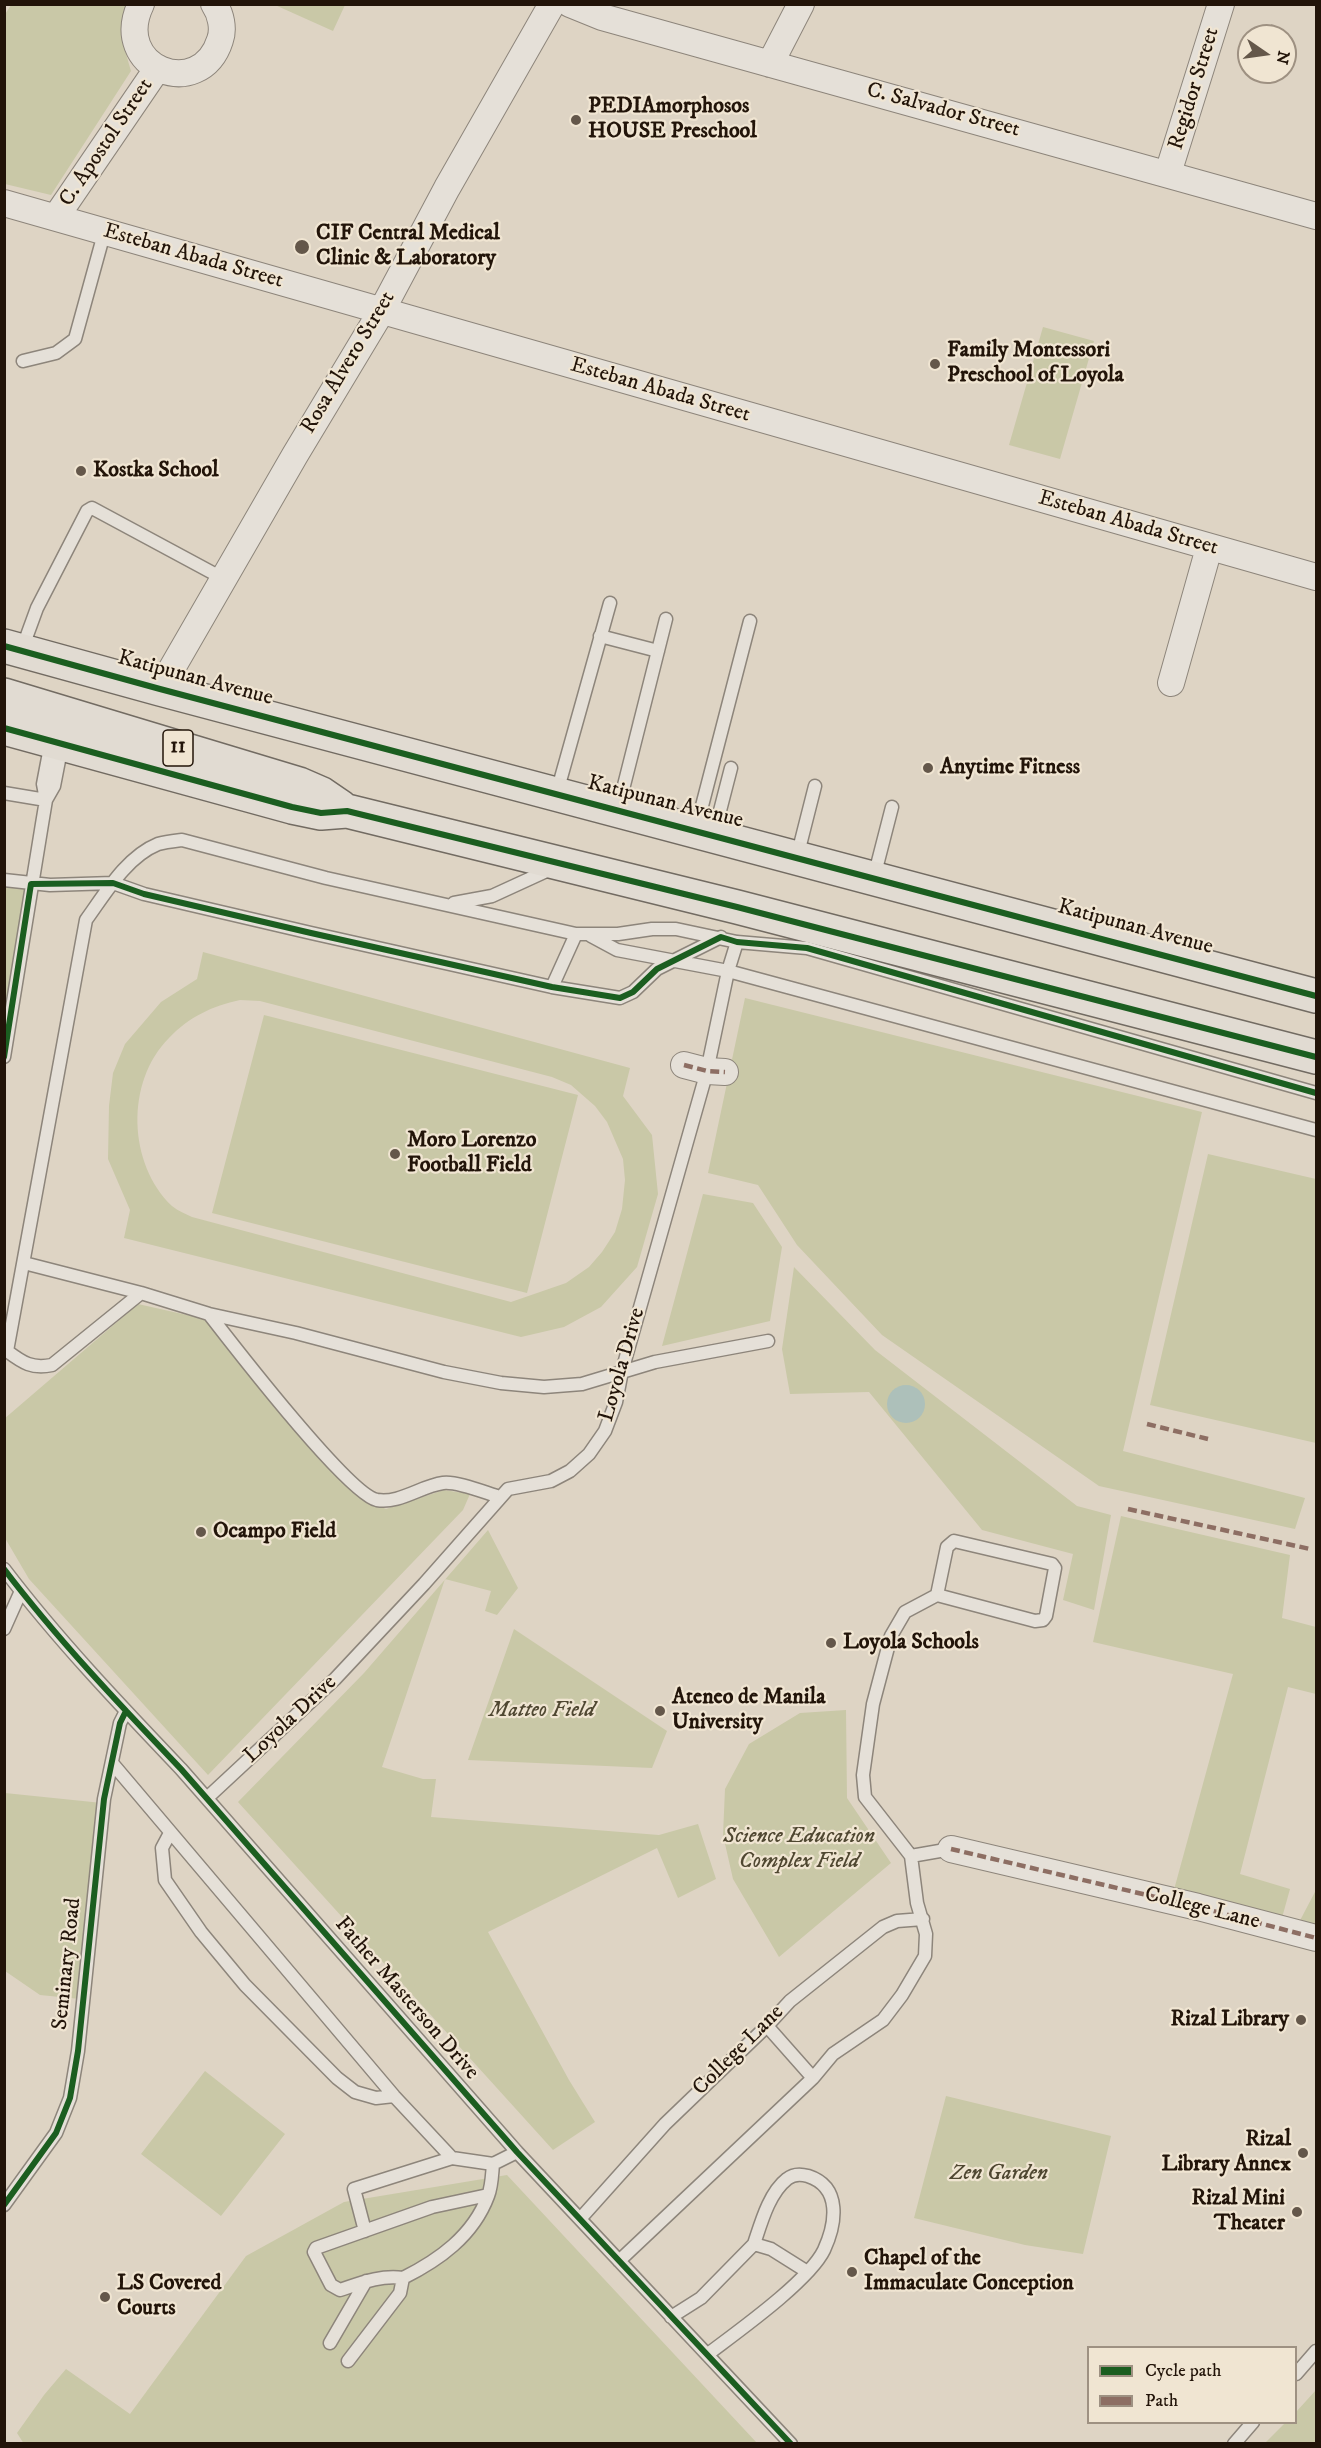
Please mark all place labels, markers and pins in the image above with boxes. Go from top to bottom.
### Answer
place label: PEDIAmorphosos HOUSE Preschool [588,94,757,146]
marker: PEDIAmorphosos HOUSE Preschool [569,113,583,127]
place label: CIF Central Medical Clinic & Laboratory [316,221,500,272]
marker: CIF Central Medical Clinic & Laboratory [293,238,311,256]
place label: Family Montessori Preschool of Loyola [947,338,1124,390]
marker: Family Montessori Preschool of Loyola [928,357,942,371]
place label: Kostka School [93,458,219,484]
marker: Kostka School [74,464,88,478]
place label: Anytime Fitness [940,755,1080,781]
marker: Anytime Fitness [921,761,935,775]
place label: Moro Lorenzo Football Field [407,1128,537,1180]
marker: Moro Lorenzo Football Field [388,1147,402,1161]
place label: Ocampo Field [213,1519,336,1545]
marker: Ocampo Field [194,1525,208,1539]
place label: Loyola Schools [843,1630,979,1656]
marker: Loyola Schools [824,1636,838,1650]
place label: Ateneo de Manila University [672,1685,825,1736]
marker: Ateneo de Manila University [653,1704,667,1718]
place label: Rizal Library [1171,2007,1289,2033]
marker: Rizal Library [1294,2013,1308,2027]
place label: Rizal Library Annex [1162,2127,1291,2178]
marker: Rizal Library Annex [1296,2146,1310,2160]
place label: Rizal Mini Theater [1192,2186,1285,2238]
marker: Rizal Mini Theater [1290,2205,1304,2219]
place label: Chapel of the Immaculate Conception [864,2246,1074,2298]
marker: Chapel of the Immaculate Conception [845,2265,859,2279]
place label: LS Covered Courts [117,2271,221,2322]
marker: LS Covered Courts [98,2290,112,2304]

